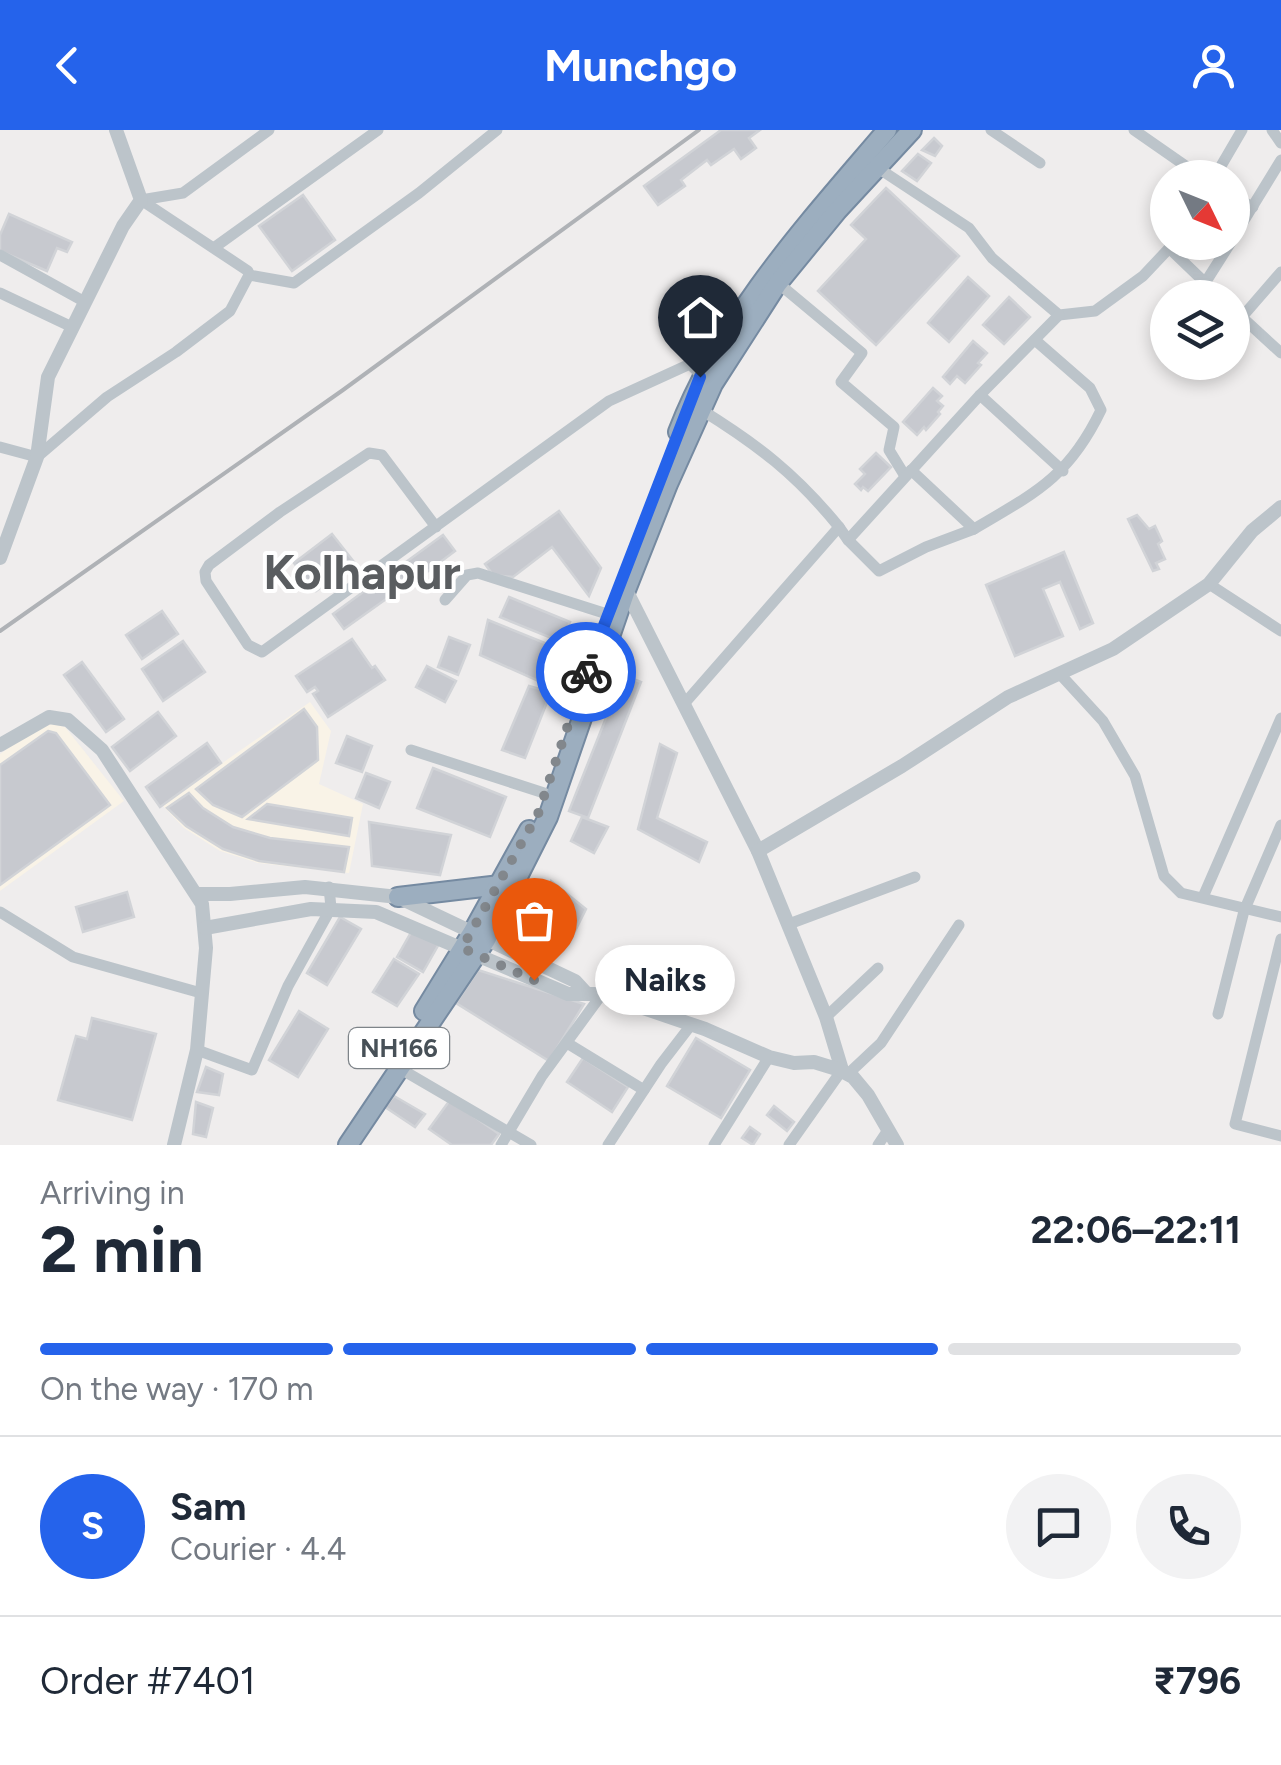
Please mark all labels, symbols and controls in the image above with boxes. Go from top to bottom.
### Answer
icon: back [40,38,95,93]
text: Munchgo [544,38,737,92]
icon: person [1186,38,1241,93]
north arrow [1150,160,1250,260]
map controls [1150,160,1250,380]
pin [658,275,743,378]
button: layers [1150,280,1250,380]
icon: home [673,290,728,345]
district label: Kolhapur [263,543,461,601]
courier [536,622,636,722]
icon: bike [559,645,614,700]
pin [492,878,577,981]
icon: bag [507,893,562,948]
callout: Naiks [594,945,734,1015]
text: Naiks [624,961,706,999]
road number: NH166 [349,1028,449,1068]
text: Arriving in [40,1174,185,1212]
text: 22:06–22:11 [1030,1207,1241,1253]
text: 2 min [40,1210,204,1288]
text: On the way · 170 m [40,1370,314,1408]
button: chat [1006,1474,1111,1579]
button: phone [1136,1474,1241,1579]
text: Sam [170,1484,246,1530]
text: S [81,1503,104,1549]
text: Courier · 4.4 [170,1530,346,1568]
text: Order #7401 [40,1658,256,1704]
text: ₹796 [1153,1658,1241,1704]

